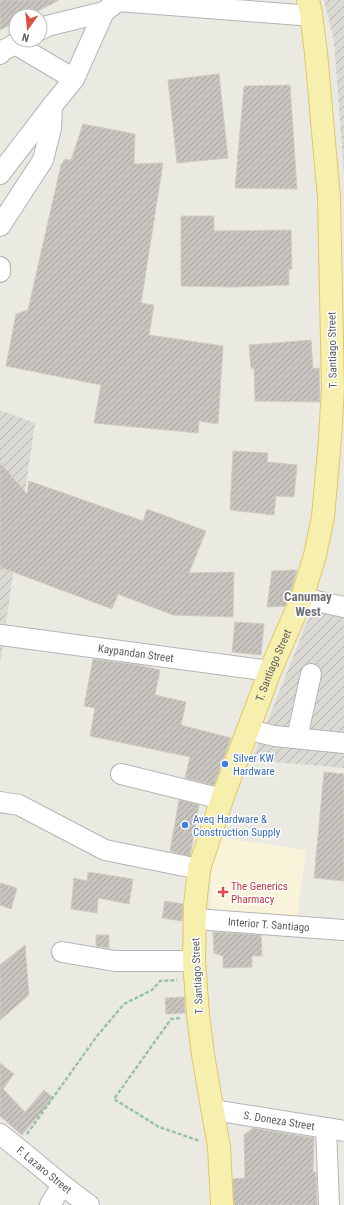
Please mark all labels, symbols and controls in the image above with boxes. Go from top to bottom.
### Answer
north arrow [8,8,48,48]
text: N [20,30,30,44]
street label: T. Santiago Street [325,312,340,388]
district label: Canumay West [284,589,332,619]
street label: T. Santiago Street [253,628,294,703]
street label: Kaypandan Street [97,642,174,665]
place label: Silver KW Hardware [233,752,275,778]
marker: Silver KW Hardware [220,759,230,769]
place label: Aveq Hardware & Construction Supply [193,813,281,839]
marker: Aveq Hardware & Construction Supply [180,820,190,830]
place label: The Generics Pharmacy [231,880,288,906]
marker: The Generics Pharmacy [218,887,228,897]
street label: Interior T. Santiago [227,915,311,934]
street label: T. Santiago Street [189,937,206,1015]
street label: S. Doneza Street [243,1109,316,1133]
street label: F. Lazaro Street [14,1144,74,1197]

